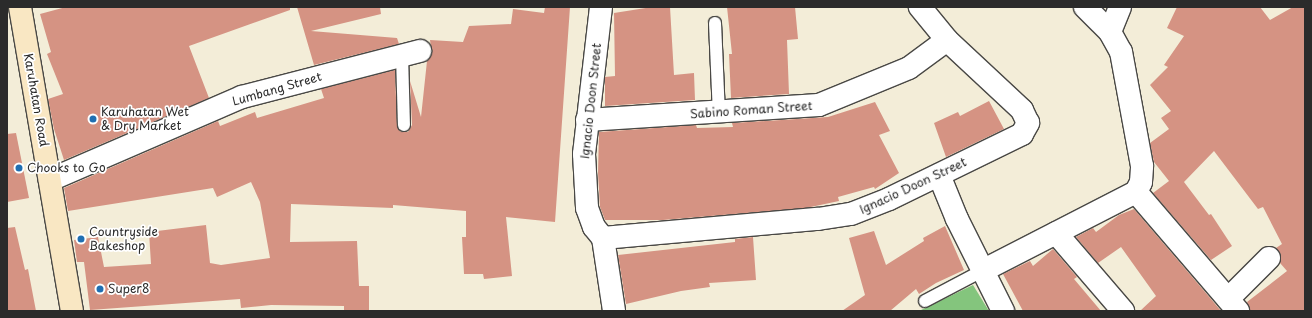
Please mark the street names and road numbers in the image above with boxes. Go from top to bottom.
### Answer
street label: Ignacio Doon Street [578,43,604,159]
street label: Karuhatan Road [21,52,51,148]
street label: Lumbang Street [231,69,323,109]
street label: Sabino Roman Street [689,99,813,121]
street label: Ignacio Doon Street [857,155,969,217]

